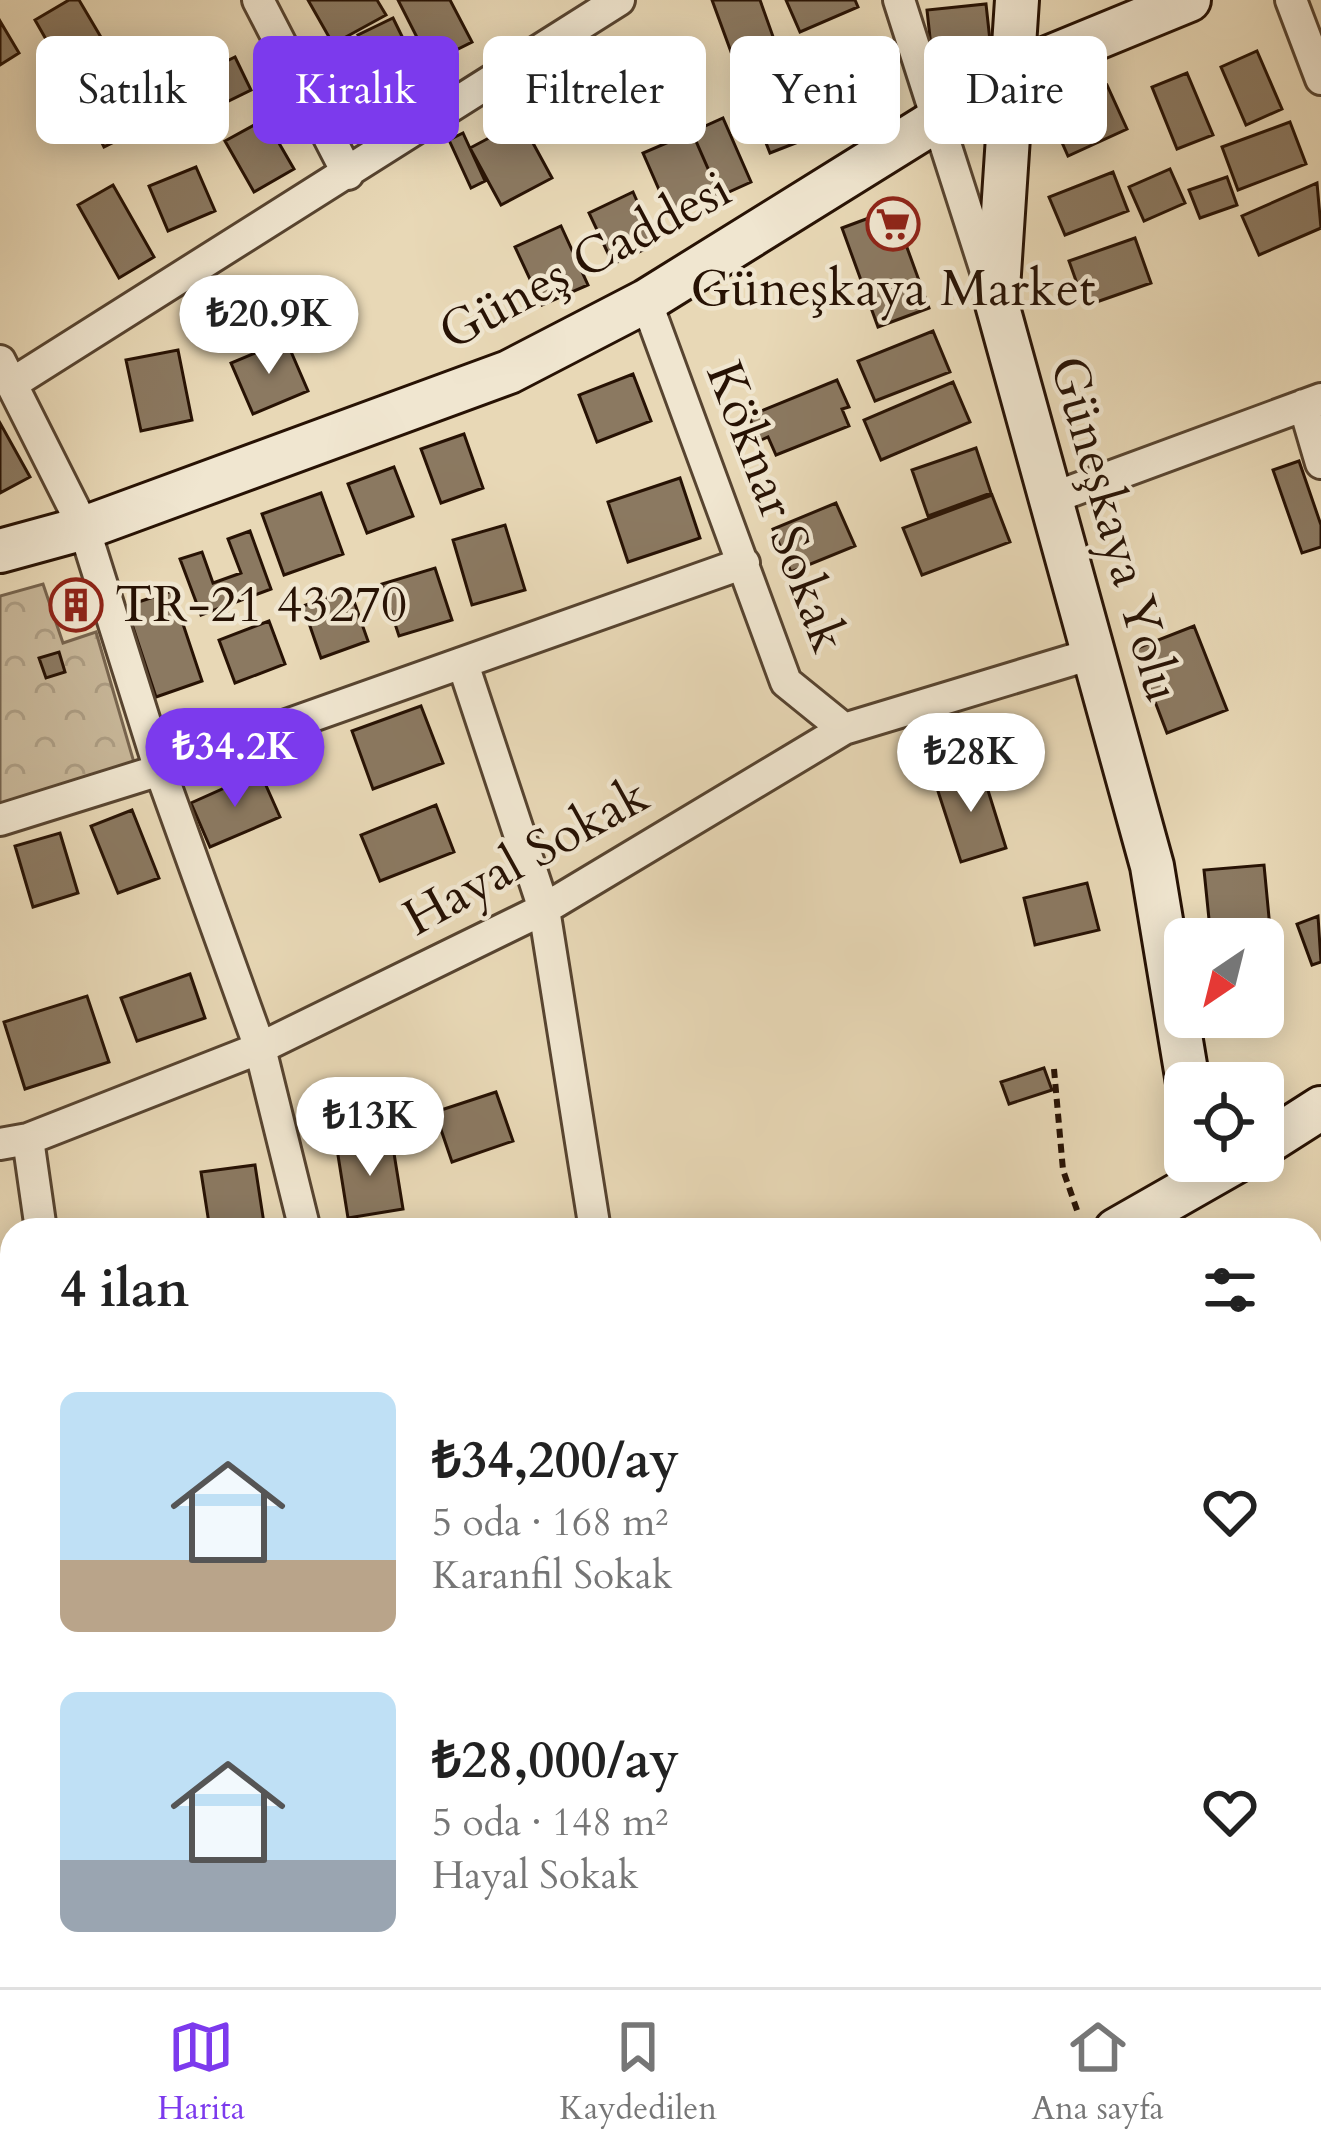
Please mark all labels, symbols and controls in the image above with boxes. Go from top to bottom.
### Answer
chip: Satılık [36,36,229,144]
chip: Kiralık [253,36,459,144]
chip: Filtreler [483,36,706,144]
chip: Yeni [730,36,900,144]
chip: Daire [924,36,1107,144]
street label: Güneş Caddesi [427,155,743,367]
supermarket icon: Güneşkaya Market [865,196,921,252]
place label: Güneşkaya Market [691,254,1095,324]
pin: ₺20.9K [171,275,367,377]
text: ₺20.9K [206,287,332,340]
street label: Güneşkaya Yolu [1032,348,1198,710]
street label: Köknar Sokak [689,352,864,663]
place label: TR-21 43270 [115,570,407,640]
building icon: TR-21 43270 [48,577,104,633]
pin: ₺34.2K [137,708,333,810]
pin: ₺28K [900,713,1042,815]
text: ₺34.2K [172,720,298,773]
text: ₺28K [924,725,1018,778]
street label: Hayal Sokak [391,761,662,953]
north arrow [1164,918,1284,1038]
map controls [1164,918,1284,1182]
button: locate [1164,1062,1284,1182]
pin: ₺13K [299,1077,441,1179]
text: ₺13K [323,1089,417,1142]
text: 4 ilan [60,1255,189,1325]
icon: filters [1197,1257,1263,1323]
text: ₺34,200/ay [432,1426,679,1496]
icon: home [156,1440,300,1584]
icon: heart [1197,1479,1263,1545]
text: 5 oda · 168 m² [432,1496,668,1549]
text: Karanfil Sokak [432,1549,673,1602]
text: ₺28,000/ay [432,1726,679,1796]
icon: home [156,1740,300,1884]
icon: heart [1197,1779,1263,1845]
text: 5 oda · 148 m² [432,1796,668,1849]
text: Hayal Sokak [432,1849,639,1902]
tab: Harita [157,2014,245,2131]
tab: Kaydedilen [559,2014,717,2131]
tab: Ana sayfa [1031,2014,1164,2131]

